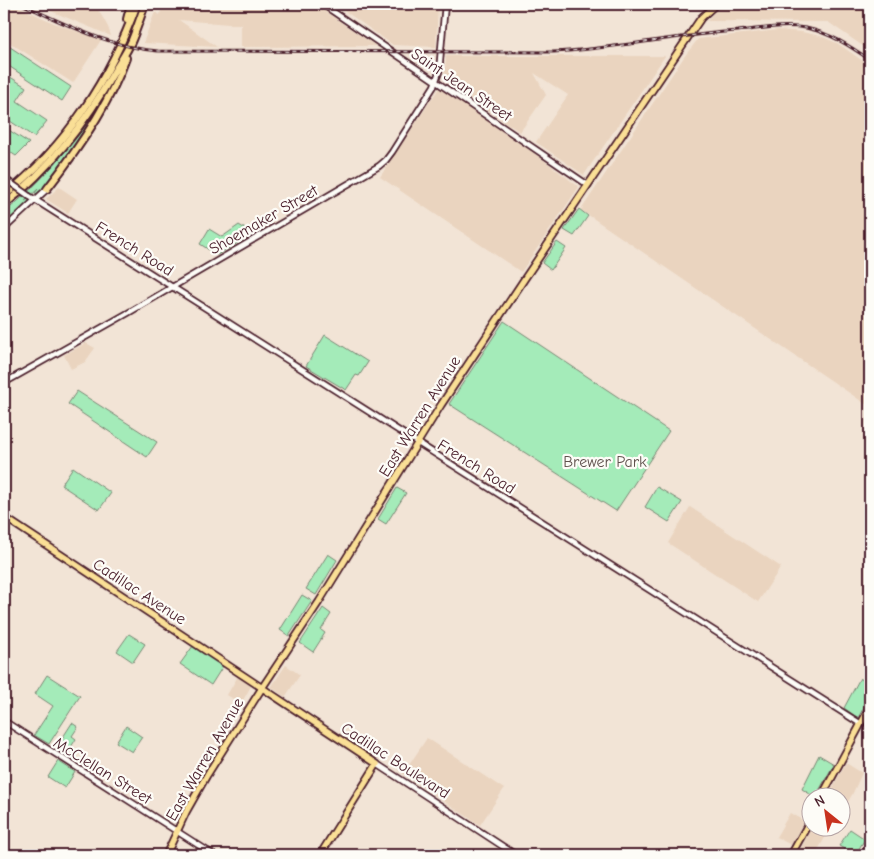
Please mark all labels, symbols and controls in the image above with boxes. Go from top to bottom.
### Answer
street label: Saint Jean Street [408,45,515,125]
street label: Shoemaker Street [206,181,321,258]
street label: French Road [92,218,177,280]
street label: East Warren Avenue [375,353,464,480]
street label: French Road [434,436,519,498]
park label: Brewer Park [563,453,647,471]
street label: Cadillac Avenue [90,555,189,629]
street label: East Warren Avenue [162,695,247,824]
street label: Cadillac Boulevard [338,719,453,803]
street label: McClellan Street [50,734,155,808]
north arrow [802,786,852,836]
text: N [812,792,828,811]

